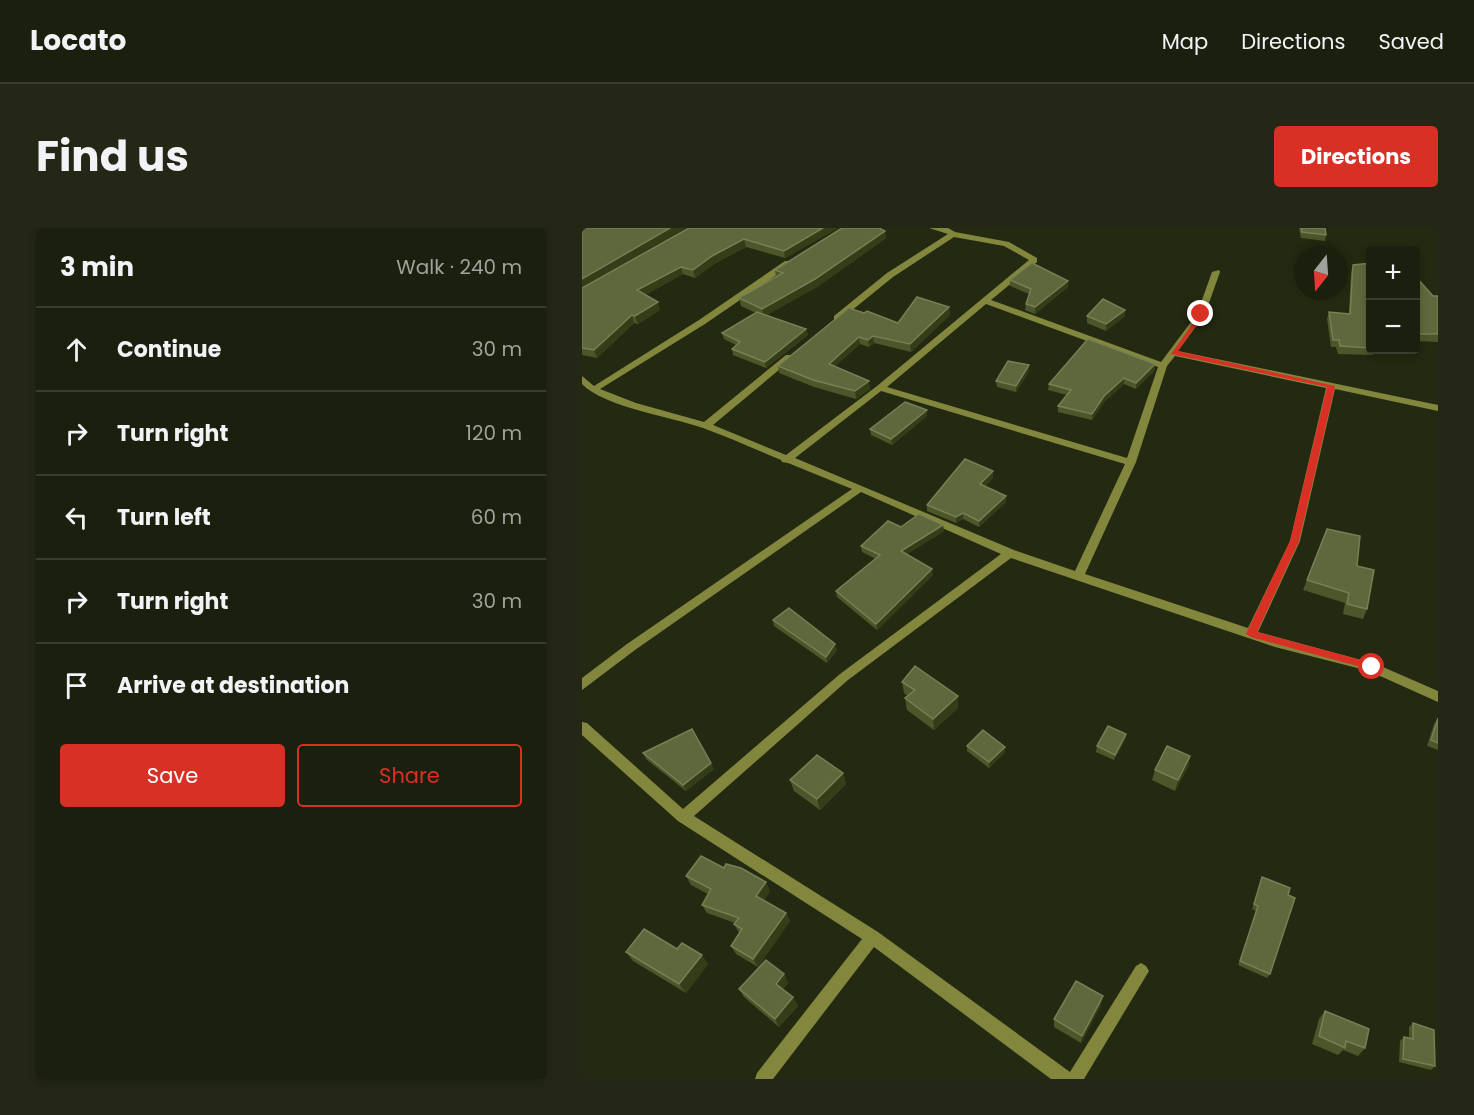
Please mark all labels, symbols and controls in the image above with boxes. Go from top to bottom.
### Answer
text: Locato [30,21,126,60]
text: Map [1162,27,1208,56]
text: Directions [1241,27,1345,56]
text: Saved [1378,27,1444,56]
button: Directions [1274,126,1438,187]
text: Find us [36,127,189,186]
north arrow [1294,246,1348,300]
map controls [1366,246,1420,354]
button: + [1366,246,1420,300]
text: 3 min [60,249,134,285]
text: Walk · 240 m [396,253,522,281]
route end [1187,300,1213,326]
button: − [1366,300,1420,354]
icon: ahead [60,333,93,366]
text: Continue [117,334,221,365]
text: 30 m [472,335,522,363]
icon: right [60,417,93,450]
text: Turn right [117,418,228,449]
text: 120 m [466,419,522,447]
icon: left [60,501,93,534]
text: Turn left [117,502,211,533]
text: 60 m [471,503,522,531]
icon: right [60,585,93,618]
text: Turn right [117,586,228,617]
text: 30 m [472,587,522,615]
route start [1358,653,1384,679]
icon: arrive [60,669,93,702]
text: Arrive at destination [117,670,349,701]
button: Save [60,744,285,807]
button: Share [297,744,522,807]

